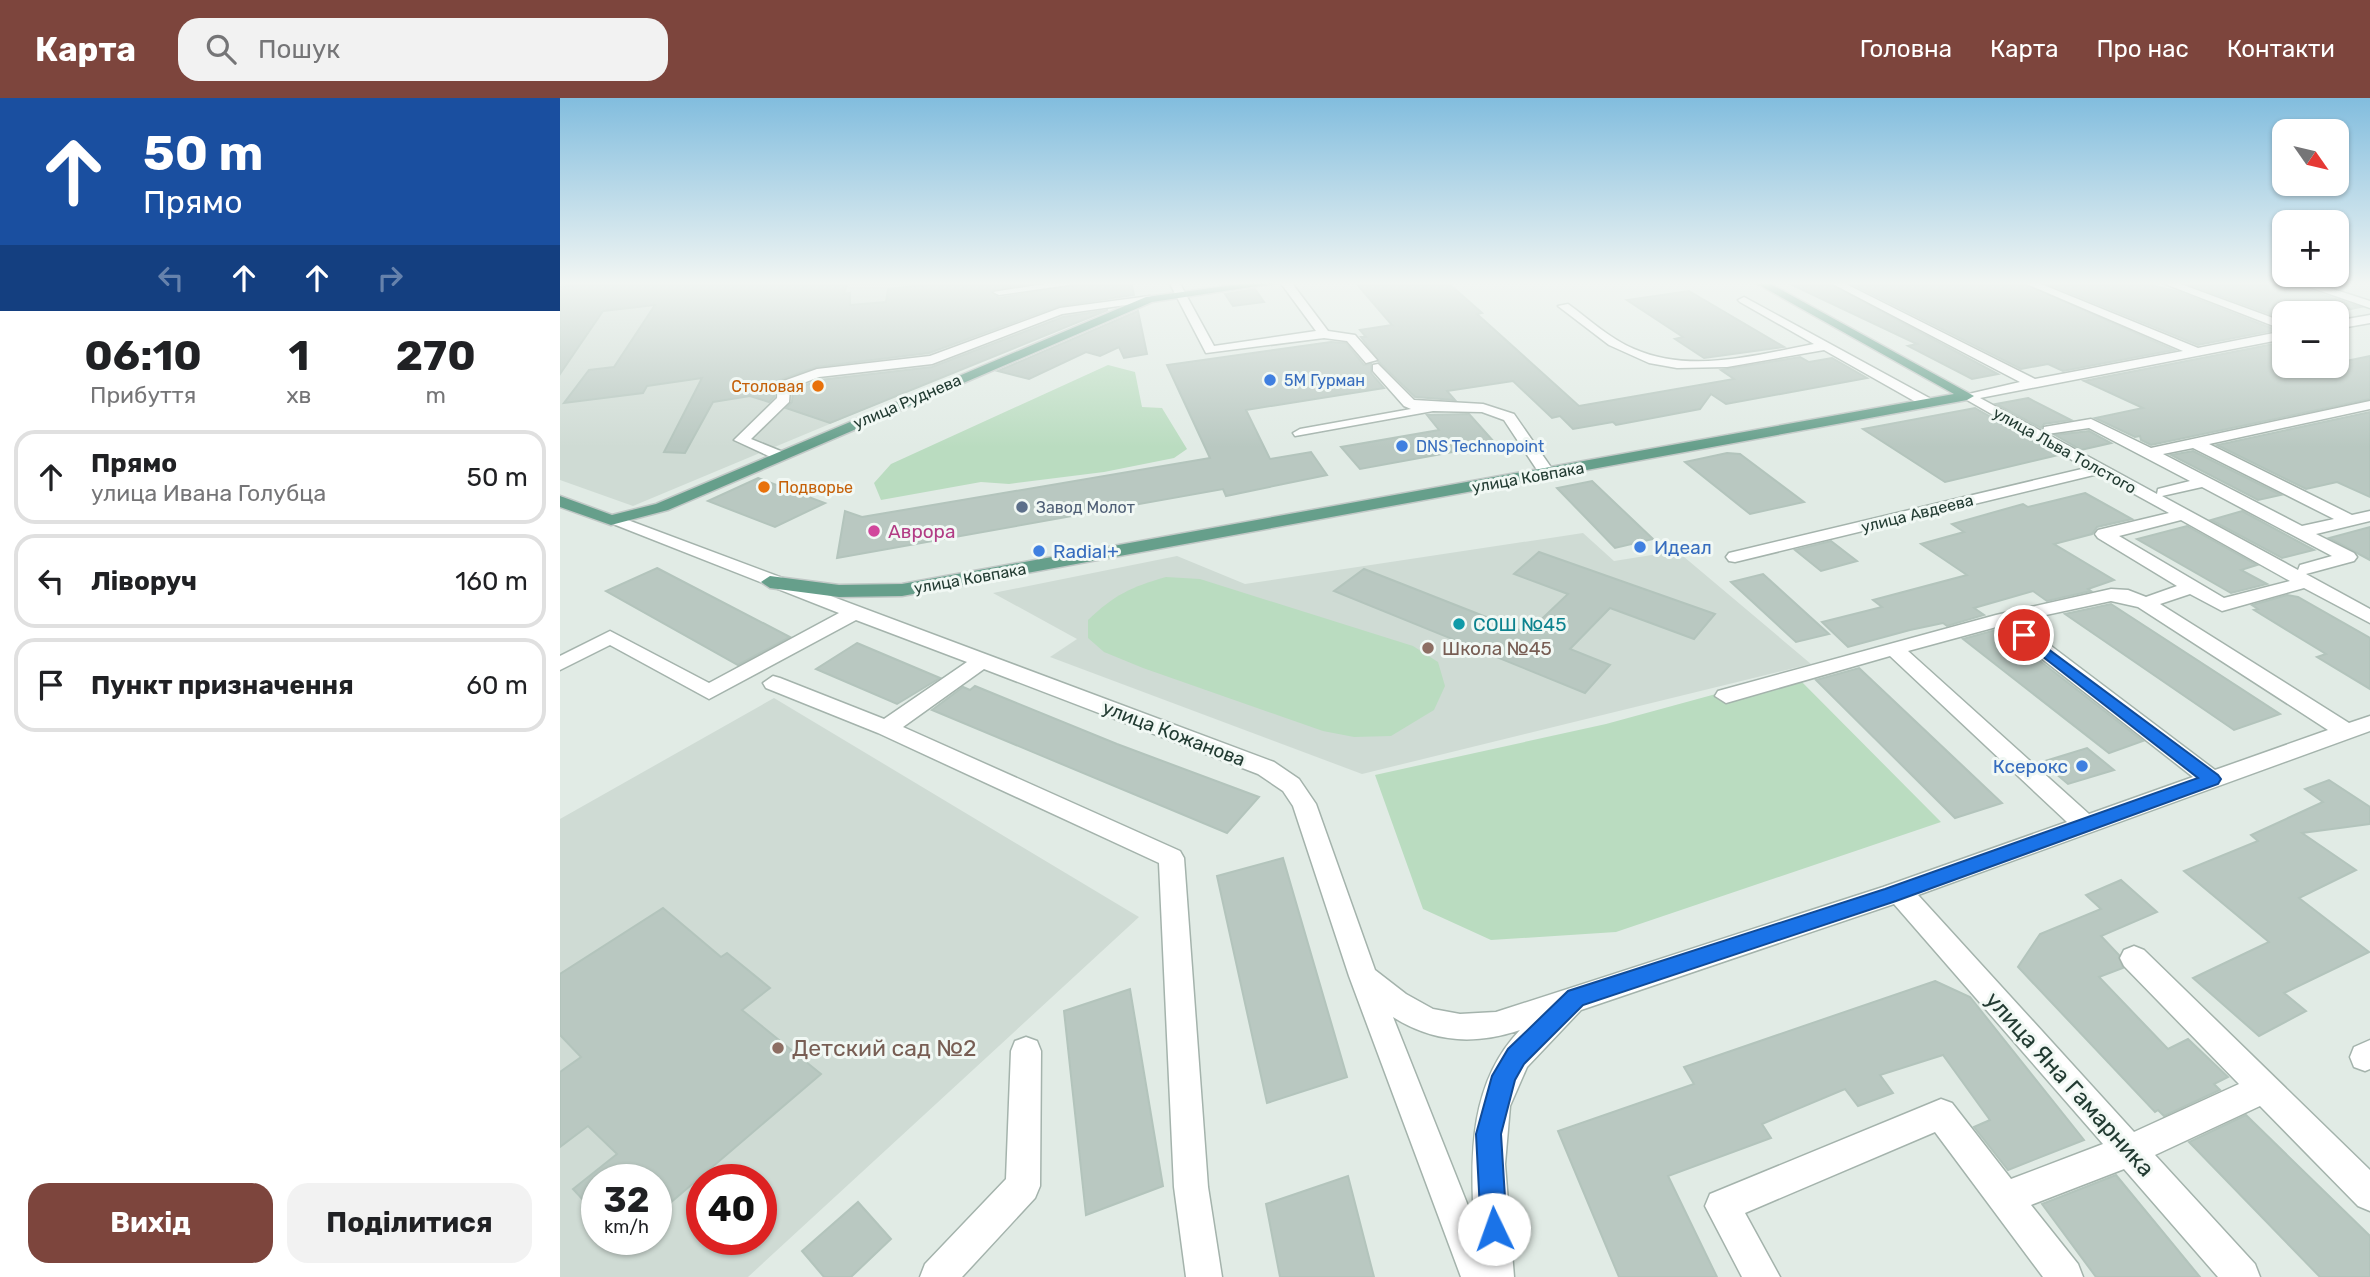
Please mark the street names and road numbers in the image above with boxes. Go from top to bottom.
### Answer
street label: улица Руднева [851,370,964,433]
street label: улица Льва Толстого [1990,403,2140,498]
street label: улица Ковпака [1471,458,1586,497]
street label: улица Авдеева [1859,490,1975,537]
street label: улица Ковпака [913,559,1028,598]
street label: улица Кожанова [1099,696,1248,771]
street label: улица Яна Гамарника [1980,986,2160,1182]

